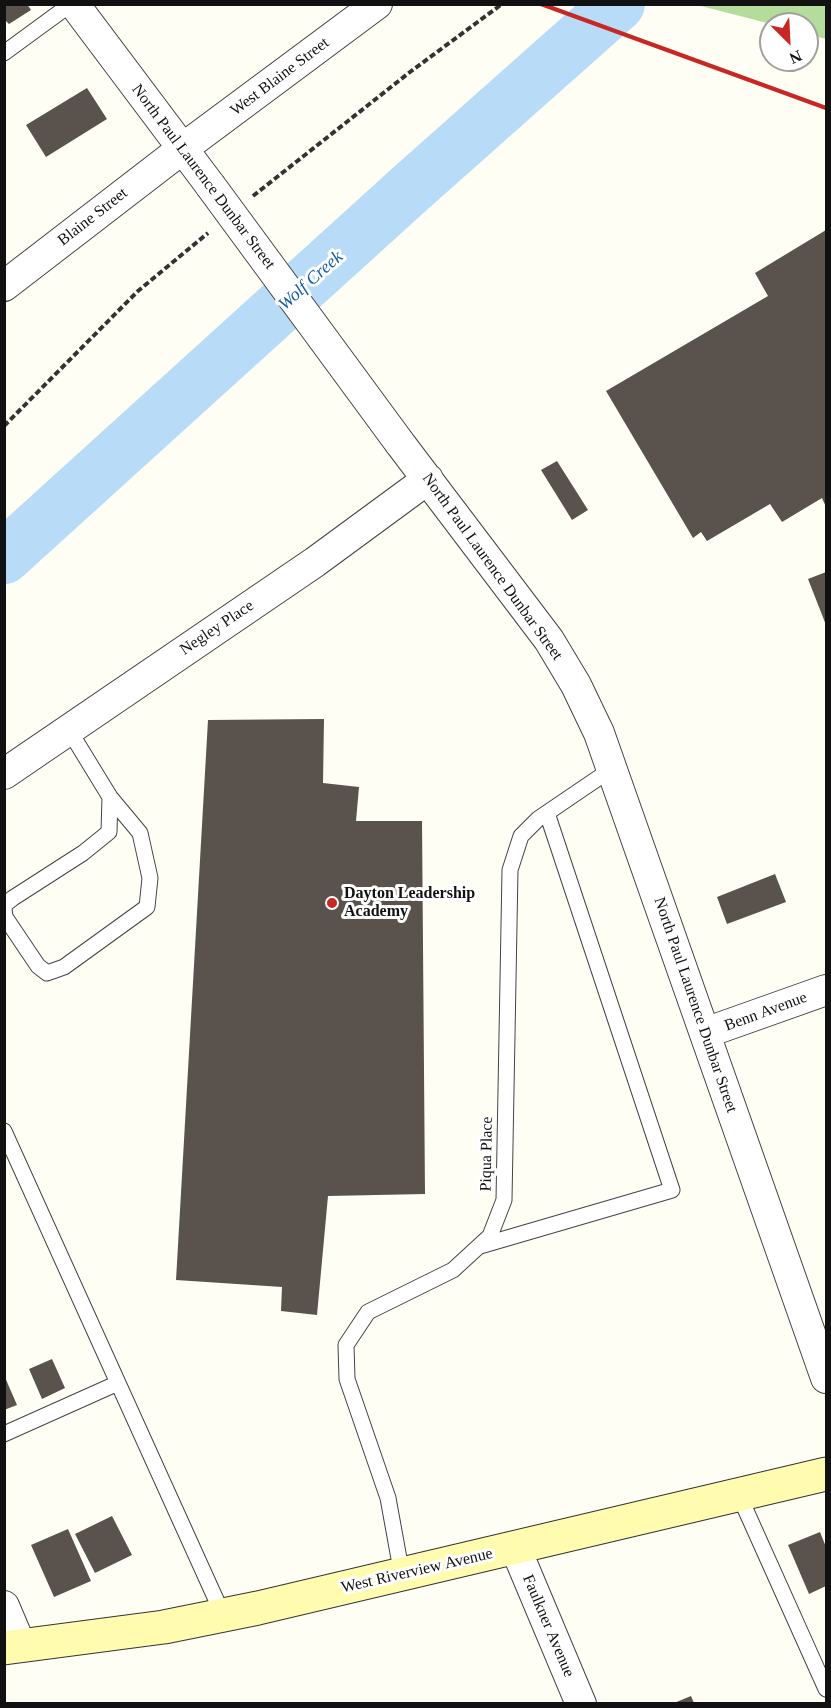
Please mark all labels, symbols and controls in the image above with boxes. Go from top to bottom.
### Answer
north arrow [759,12,819,72]
street label: West Blaine Street [227,34,333,120]
text: N [787,47,804,67]
street label: North Paul Laurence Dunbar Street [127,81,279,273]
street label: Blaine Street [54,184,132,250]
water label: Wolf Creek [274,246,348,316]
street label: North Paul Laurence Dunbar Street [418,470,566,664]
street label: Negley Place [176,596,258,660]
place label: Dayton Leadership Academy [344,884,475,922]
street label: North Paul Laurence Dunbar Street [649,895,741,1115]
marker: Dayton Leadership Academy [325,896,339,910]
street label: Benn Avenue [722,988,810,1036]
street label: Piqua Place [477,1116,497,1192]
street label: West Riverview Avenue [339,1544,495,1598]
street label: Faulkner Avenue [518,1572,578,1680]

